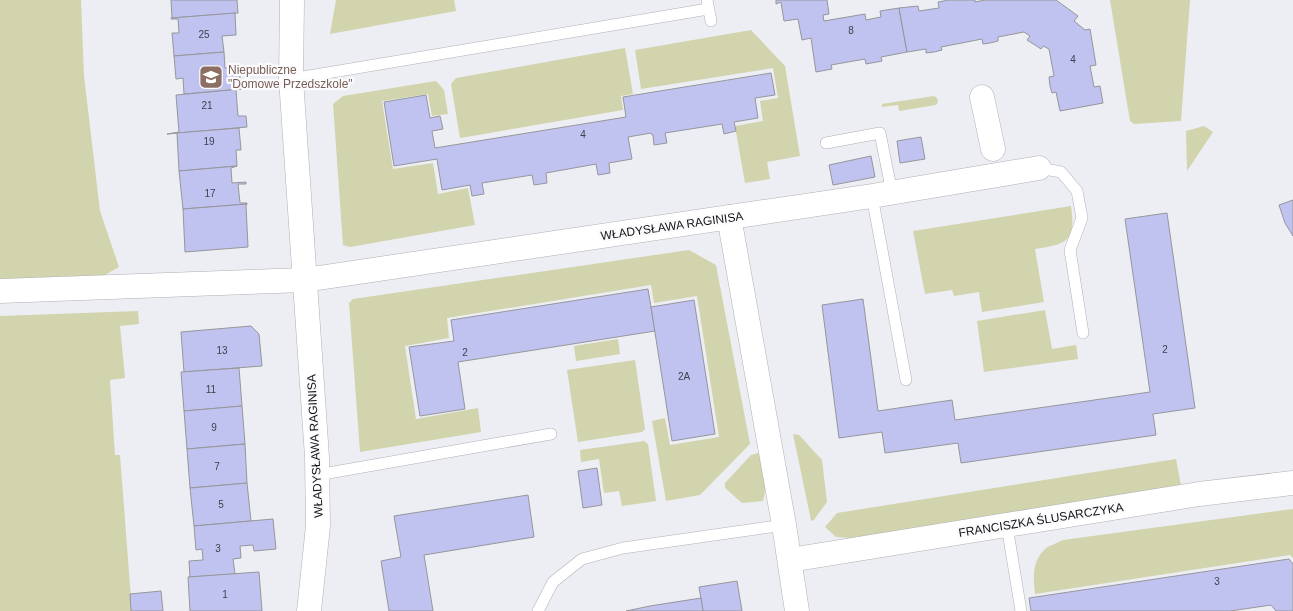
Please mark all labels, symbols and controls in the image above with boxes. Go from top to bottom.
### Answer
house number: 8 [848,25,854,36]
house number: 25 [198,29,210,40]
house number: 4 [1070,54,1076,65]
place label: Niepubliczne "Domowe Przedszkole" [228,63,353,91]
school or university icon: Niepubliczne "Domowe Przedszkole" [198,64,224,90]
house number: 21 [201,100,213,111]
house number: 4 [580,129,586,140]
house number: 19 [203,136,215,147]
house number: 17 [204,188,216,199]
street label: WŁADYSŁAWA RAGINISA [600,209,744,243]
house number: 2 [1162,344,1168,355]
house number: 13 [216,345,228,356]
house number: 2 [462,347,468,358]
house number: 2A [678,371,690,382]
street label: WŁADYSŁAWA RAGINISA [304,374,326,518]
house number: 11 [206,384,217,395]
house number: 9 [211,422,217,433]
house number: 7 [214,461,220,472]
house number: 5 [218,499,224,510]
street label: FRANCISZKA ŚLUSARCZYKA [957,499,1124,540]
house number: 3 [215,543,221,554]
house number: 3 [1214,576,1220,587]
house number: 1 [222,589,228,600]

